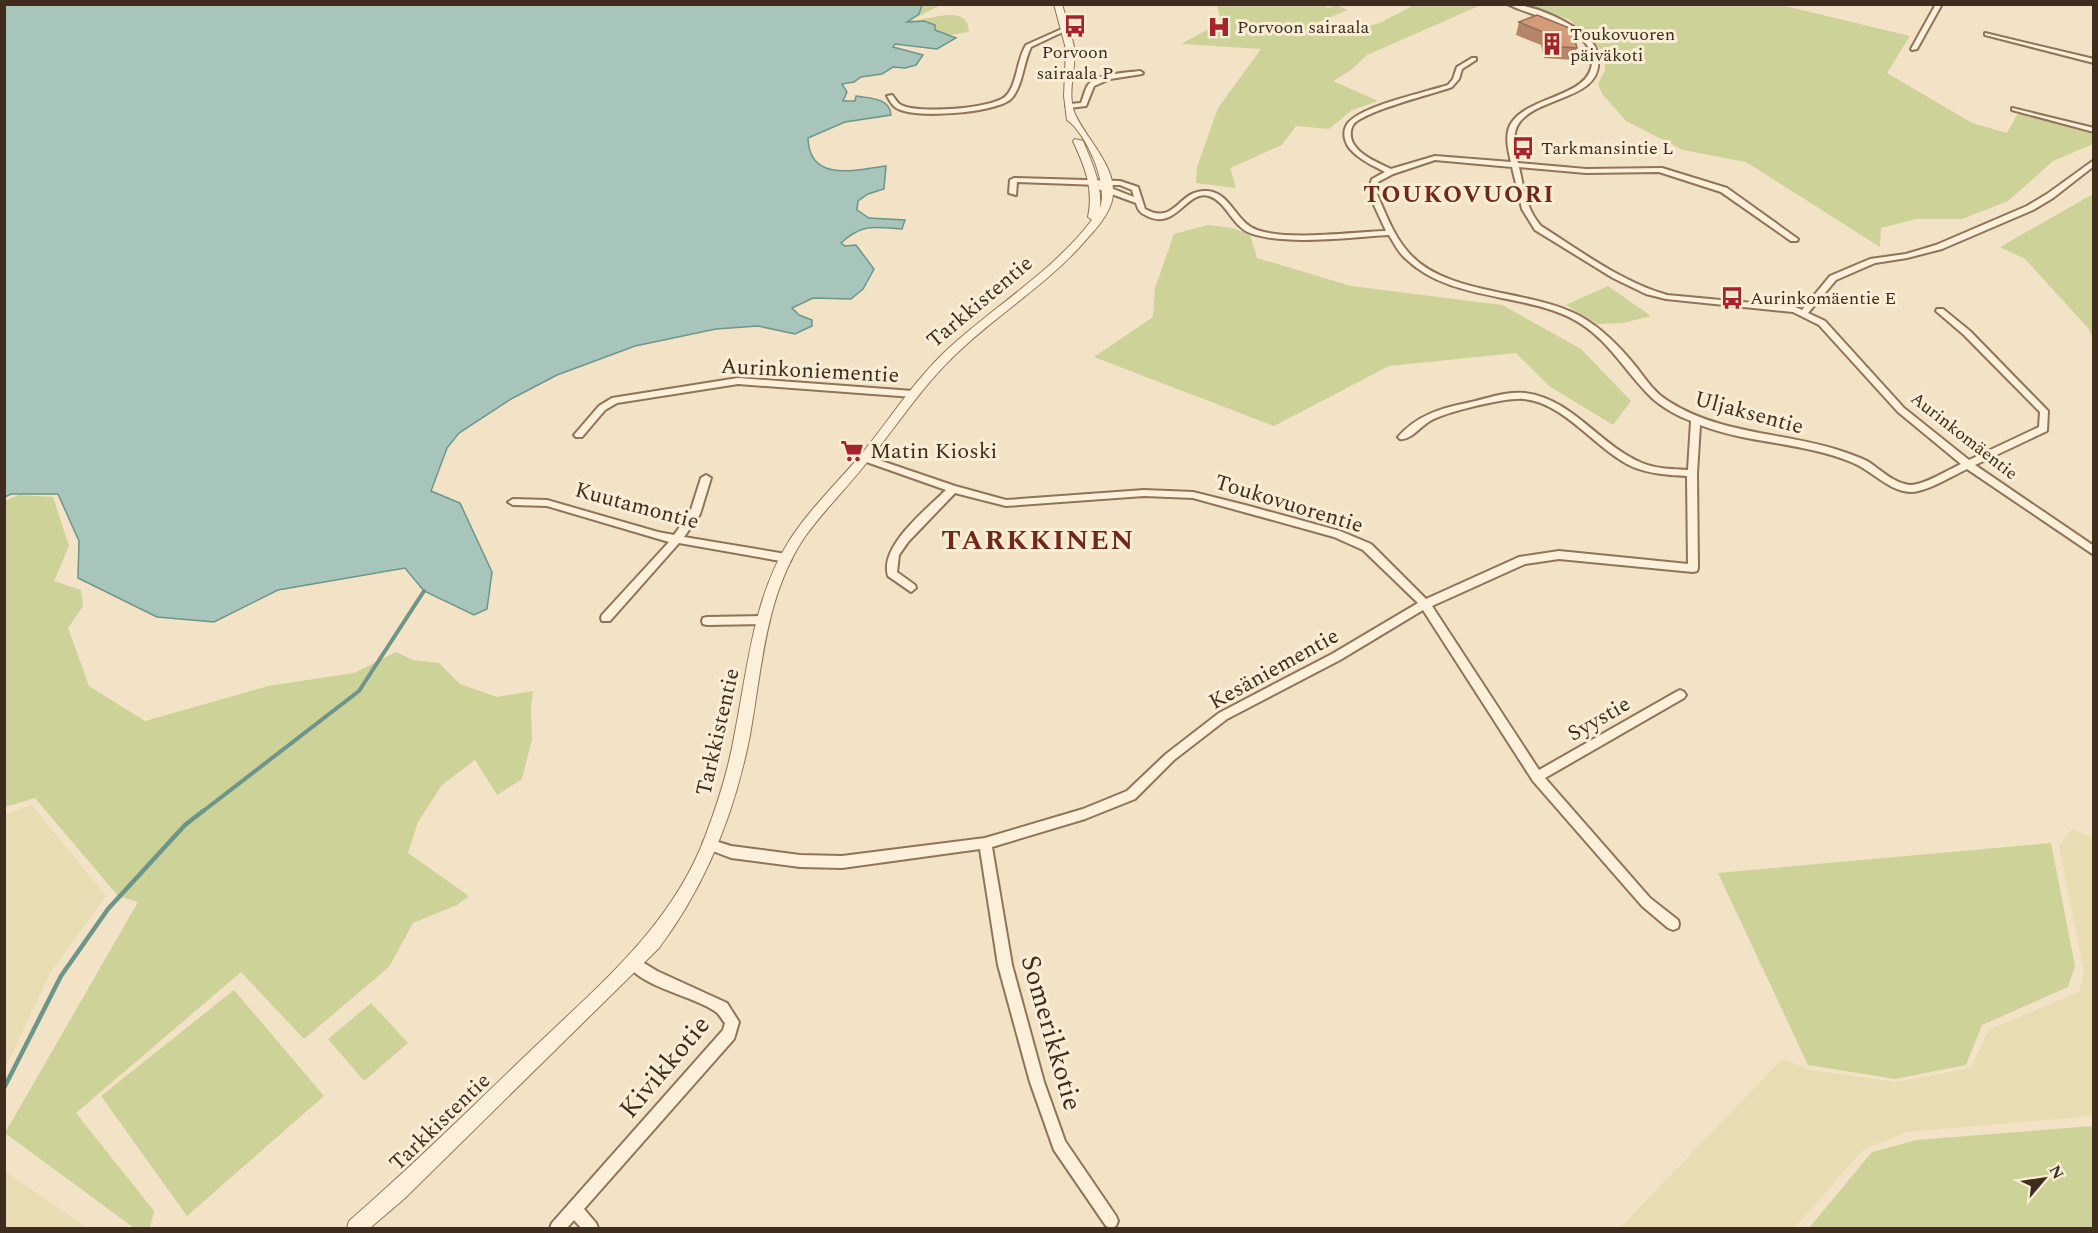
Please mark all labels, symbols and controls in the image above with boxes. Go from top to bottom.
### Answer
bus stop icon: Porvoon sairaala P [1062,13,1088,39]
hospital icon: Porvoon sairaala [1206,14,1232,40]
place label: Porvoon sairaala [1237,14,1369,41]
place label: Toukovuoren päiväkoti [1570,21,1675,69]
building icon: Toukovuoren päiväkoti [1539,31,1565,57]
place label: Porvoon sairaala P [1036,39,1114,87]
bus stop icon: Tarkmansintie L [1510,135,1536,161]
place label: Tarkmansintie L [1541,135,1674,162]
district label: TOUKOVUORI [1363,177,1555,213]
street label: Tarkkistentie [920,248,1040,356]
bus stop icon: Aurinkomäentie E [1719,285,1745,311]
place label: Aurinkomäentie E [1750,285,1896,312]
street label: Aurinkoniementie [720,350,900,392]
street label: Uljaksentie [1691,383,1807,443]
street label: Aurinkomäentie [1904,385,2024,487]
place label: Matin Kioski [870,435,997,468]
supermarket icon: Matin Kioski [839,438,865,464]
street label: Toukovuorentie [1211,466,1367,542]
street label: Kuutamontie [571,474,703,538]
district label: TARKKINEN [941,519,1135,562]
street label: Kesäniementie [1203,620,1345,718]
street label: Tarkkistentie [687,665,749,799]
street label: Syystie [1561,688,1637,750]
street label: Somerikkotie [1009,950,1093,1116]
street label: Kivikkotie [609,1006,721,1128]
street label: Tarkkistentie [382,1065,498,1179]
north arrow [2014,1149,2074,1209]
text: N [2043,1161,2070,1184]

